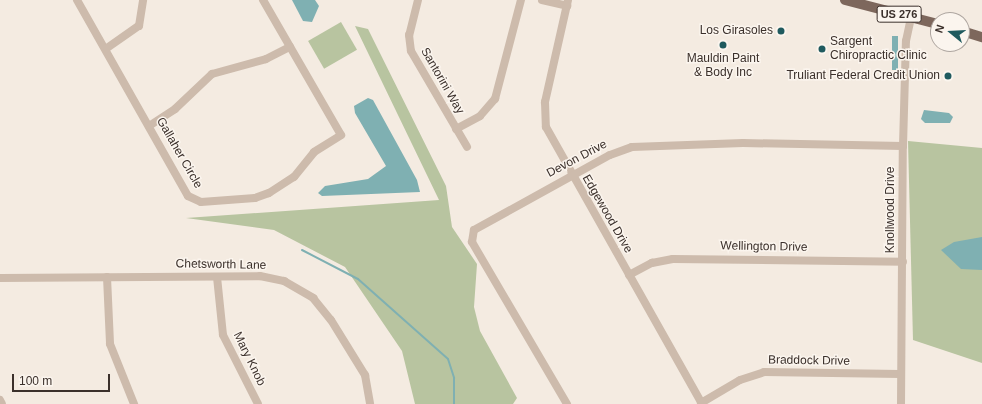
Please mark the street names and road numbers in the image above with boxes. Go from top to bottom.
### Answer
road number: US 276 [876,5,922,23]
street label: Santorini Way [417,45,467,117]
street label: Gallaher Circle [153,115,205,191]
street label: Devon Drive [544,137,610,181]
street label: Knollwood Drive [884,167,898,253]
street label: Edgewood Drive [579,172,635,256]
street label: Wellington Drive [720,239,808,255]
street label: Chetsworth Lane [176,257,266,273]
street label: Mary Knob [230,330,268,388]
street label: Braddock Drive [768,353,850,369]

